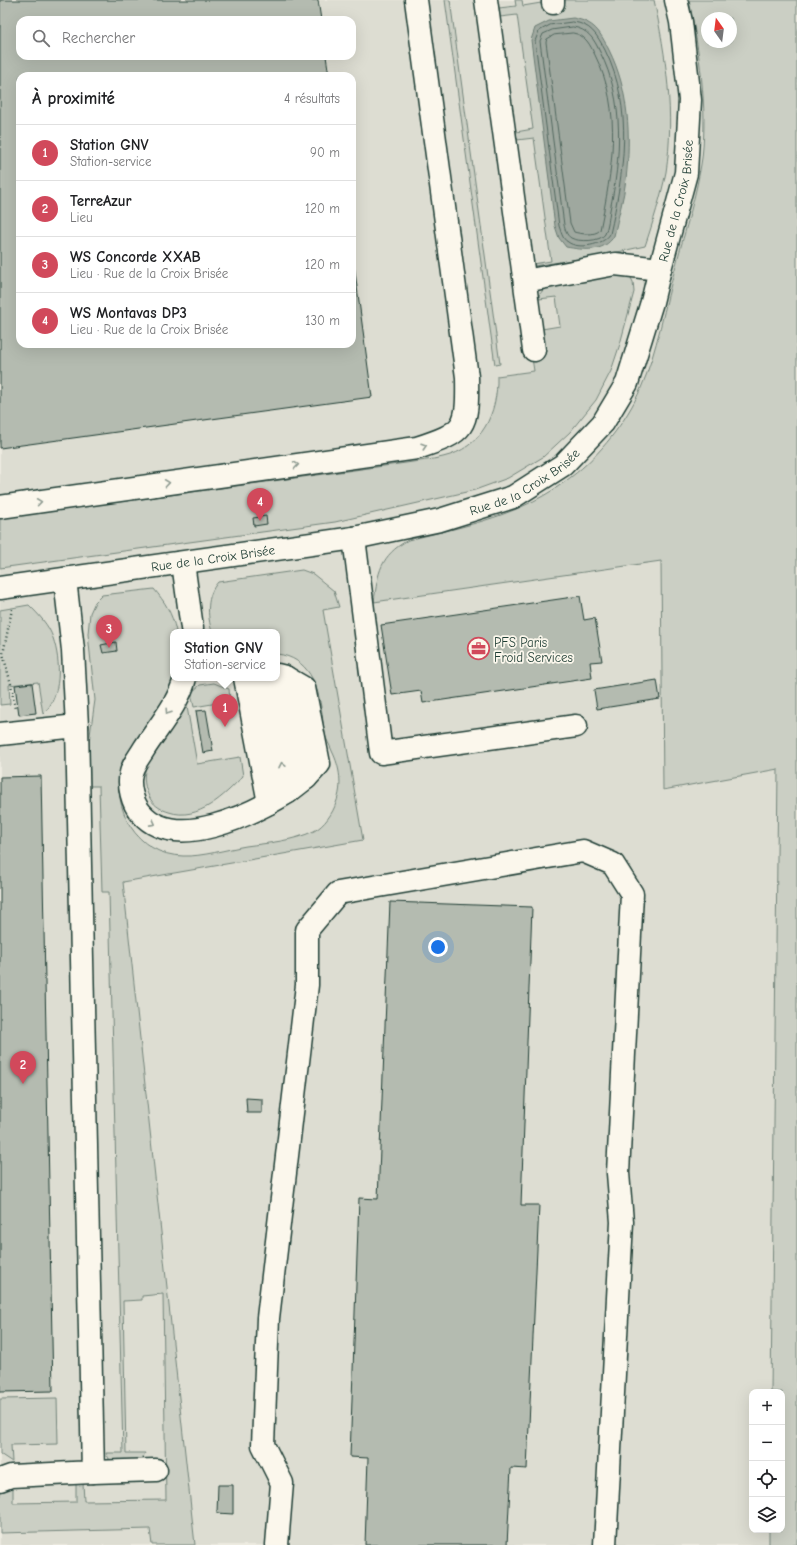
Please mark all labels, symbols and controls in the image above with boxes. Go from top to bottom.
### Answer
north arrow [701,12,737,48]
search box [16,16,356,60]
icon: search [30,27,52,49]
text: Rechercher [62,29,135,47]
text: À proximité [32,89,115,108]
text: 4 résultats [284,91,340,106]
text: Station GNV [70,136,149,154]
street label: Rue de la Croix Brisée [655,139,696,263]
text: 1 [42,145,48,160]
text: 90 m [310,145,340,160]
text: Station-service [70,154,151,169]
text: TerreAzur [70,192,132,210]
text: 2 [42,201,48,216]
text: 120 m [305,201,340,216]
text: Lieu [70,210,93,225]
text: WS Concorde XXAB [70,248,201,266]
text: 3 [42,257,48,272]
text: 120 m [305,257,340,272]
text: Lieu · Rue de la Croix Brisée [70,266,228,281]
text: WS Montavas DP3 [70,304,187,322]
text: 4 [42,313,48,328]
text: 130 m [305,313,340,328]
text: Lieu · Rue de la Croix Brisée [70,322,228,337]
one-way arrow [421,442,428,450]
street label: Rue de la Croix Brisée [468,445,583,518]
one-way arrow [293,461,299,470]
one-way arrow [164,479,170,488]
pin: 4 [247,488,273,521]
one-way arrow [36,498,42,507]
street label: Rue de la Croix Brisée [150,542,276,575]
pin: 3 [96,615,122,648]
popup [170,629,280,681]
place label: PFS Paris Froid Services [494,635,573,665]
office icon: PFS Paris Froid Services [465,636,491,662]
text: Station GNV [184,639,263,657]
text: Station-service [184,657,266,672]
pin: 1 [212,694,238,727]
one-way arrow [165,708,172,715]
one-way arrow [279,762,287,768]
one-way arrow [149,819,157,826]
your location [428,937,448,957]
pin: 2 [10,1051,36,1084]
map controls [749,1389,785,1533]
button: + [749,1389,785,1425]
button: − [749,1425,785,1461]
button: locate [749,1461,785,1497]
button: layers [749,1497,785,1533]

